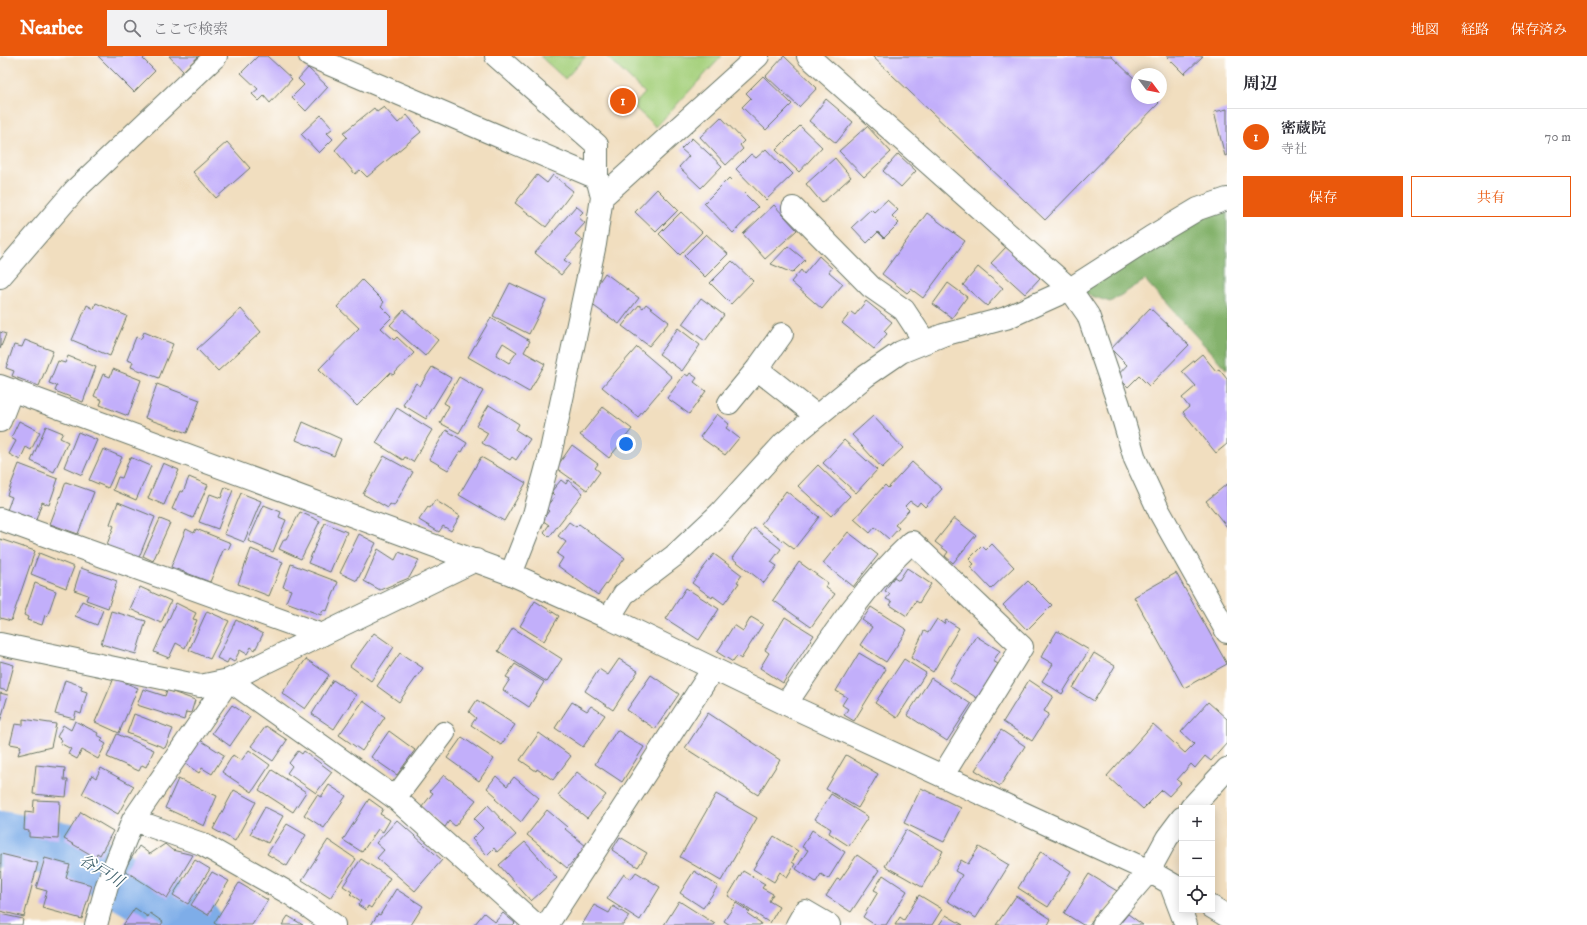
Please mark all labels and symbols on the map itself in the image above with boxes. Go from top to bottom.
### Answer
north arrow [1131,68,1167,104]
pin: 1 [610,86,636,116]
your location [616,434,636,454]
water label: 谷戸川 [76,850,129,893]

